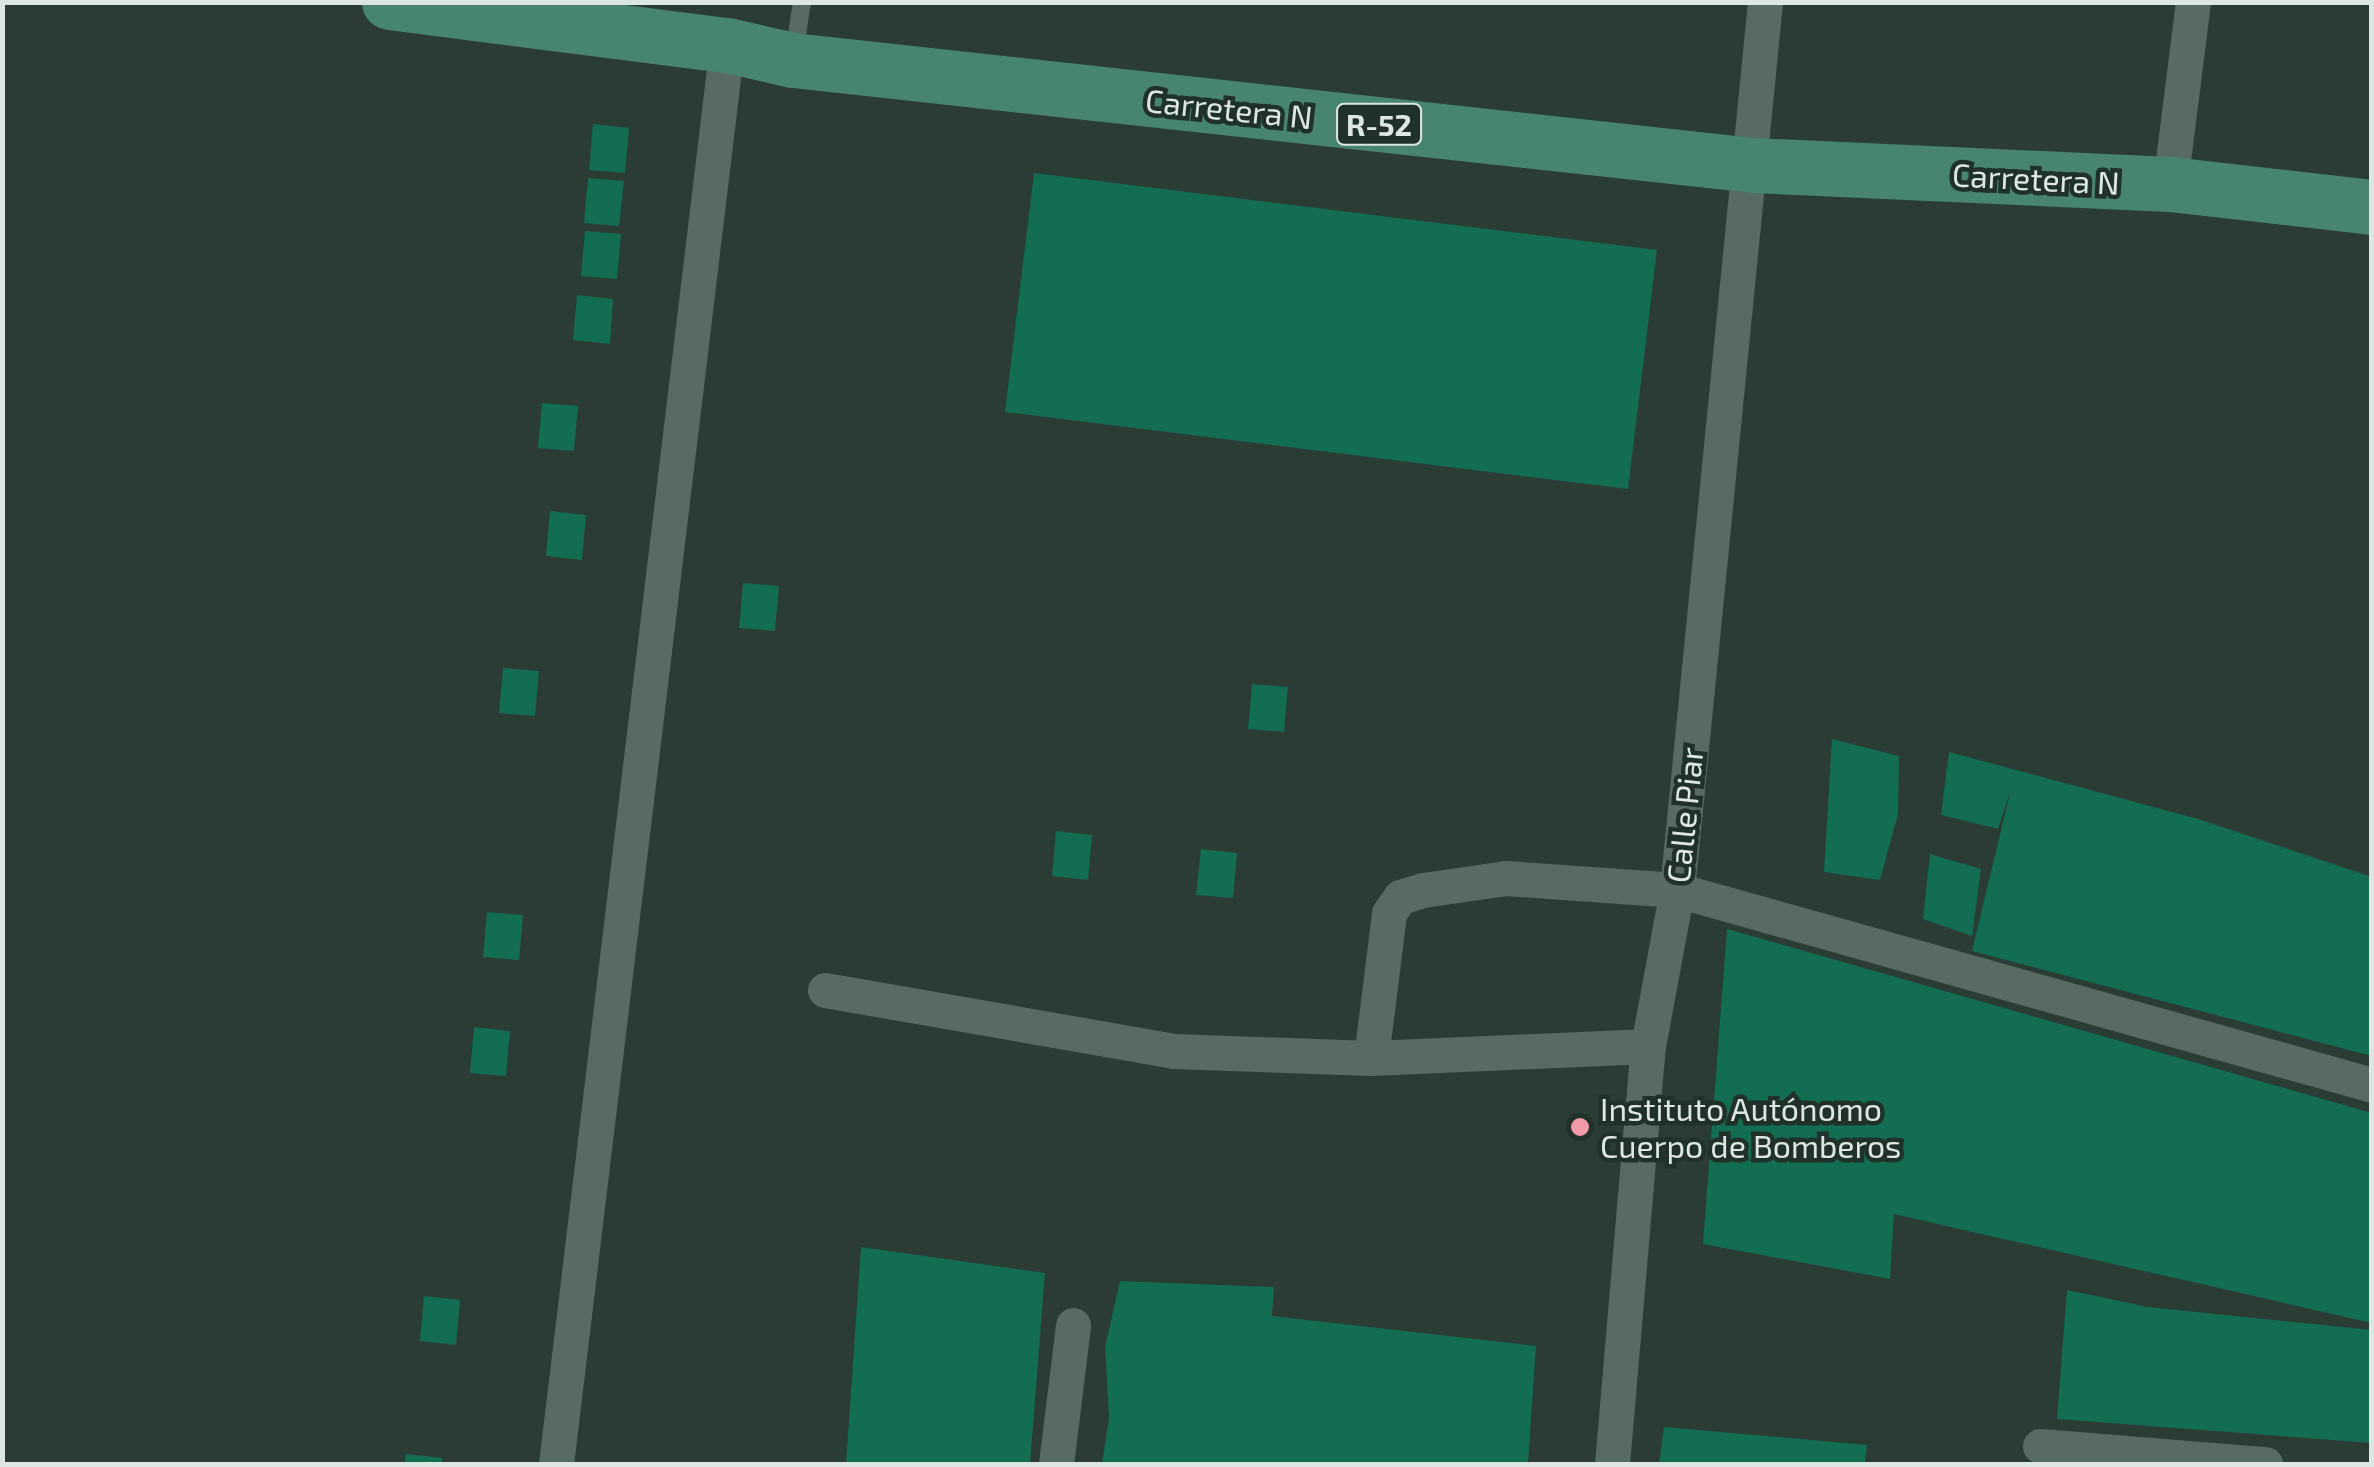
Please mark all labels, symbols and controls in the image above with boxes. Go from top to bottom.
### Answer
street label: Carretera N [1144,80,1314,136]
road number: R-52 [1334,99,1424,149]
street label: Carretera N [1951,154,2121,202]
street label: Calle Piar [1658,745,1710,885]
place label: Instituto Autónomo Cuerpo de Bomberos [1600,1090,1901,1165]
marker: Instituto Autónomo Cuerpo de Bomberos [1569,1116,1591,1138]

